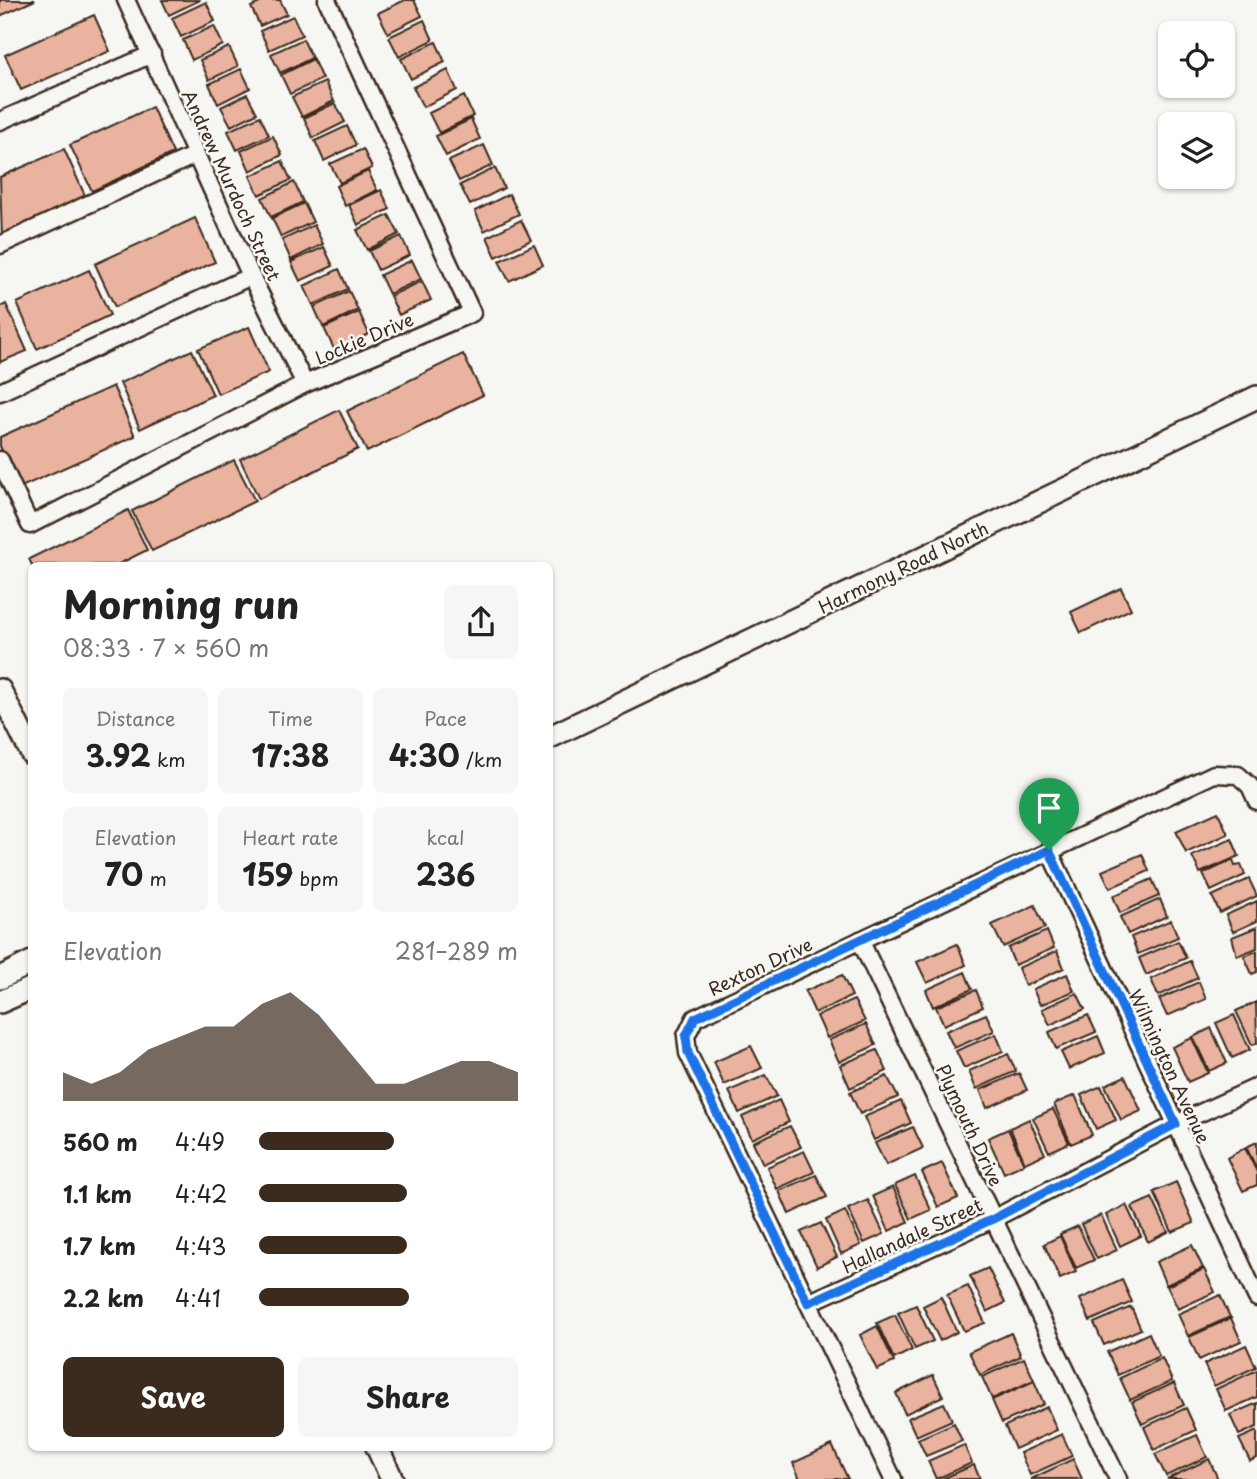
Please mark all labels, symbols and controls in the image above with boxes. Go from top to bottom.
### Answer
map controls [1158,21,1235,189]
button: locate [1158,21,1235,98]
street label: Andrew Murdoch Street [176,85,288,285]
button: layers [1158,112,1235,189]
street label: Lockie Drive [311,305,417,371]
street label: Harmony Road North [813,514,993,620]
text: Morning run [63,575,299,632]
button: share [444,585,518,659]
text: 08:33 · 7 × 560 m [63,630,269,665]
text: Distance [96,704,175,732]
text: Time [268,704,313,732]
text: Pace [424,704,467,732]
text: 3.92 [85,732,151,777]
text: 17:38 [251,732,330,777]
text: 4:30 [389,732,460,777]
text: km [151,745,186,773]
text: /km [460,745,502,773]
pin [1019,778,1079,850]
icon: arrive [1030,789,1068,827]
text: Elevation [95,823,176,851]
text: Heart rate [243,823,338,851]
text: kcal [427,823,464,851]
text: 70 [104,851,143,896]
text: 159 [242,851,293,896]
text: 236 [416,851,475,896]
text: m [143,864,167,892]
text: bpm [293,864,339,892]
street label: Rexton Drive [704,930,816,1002]
text: Elevation [63,933,162,968]
text: 281–289 m [395,933,518,968]
street label: Wilmington Avenue [1122,984,1218,1148]
street label: Plymouth Drive [930,1059,1010,1191]
text: 560 m [63,1124,138,1159]
text: 4:49 [175,1124,225,1159]
text: 1.1 km [63,1176,132,1211]
text: 4:42 [175,1176,227,1211]
street label: Hallandale Street [837,1191,987,1279]
text: 1.7 km [63,1228,136,1263]
text: 4:43 [175,1228,227,1263]
text: 2.2 km [63,1280,144,1315]
text: 4:41 [175,1280,221,1315]
button: Save [63,1357,284,1437]
button: Share [298,1357,518,1437]

